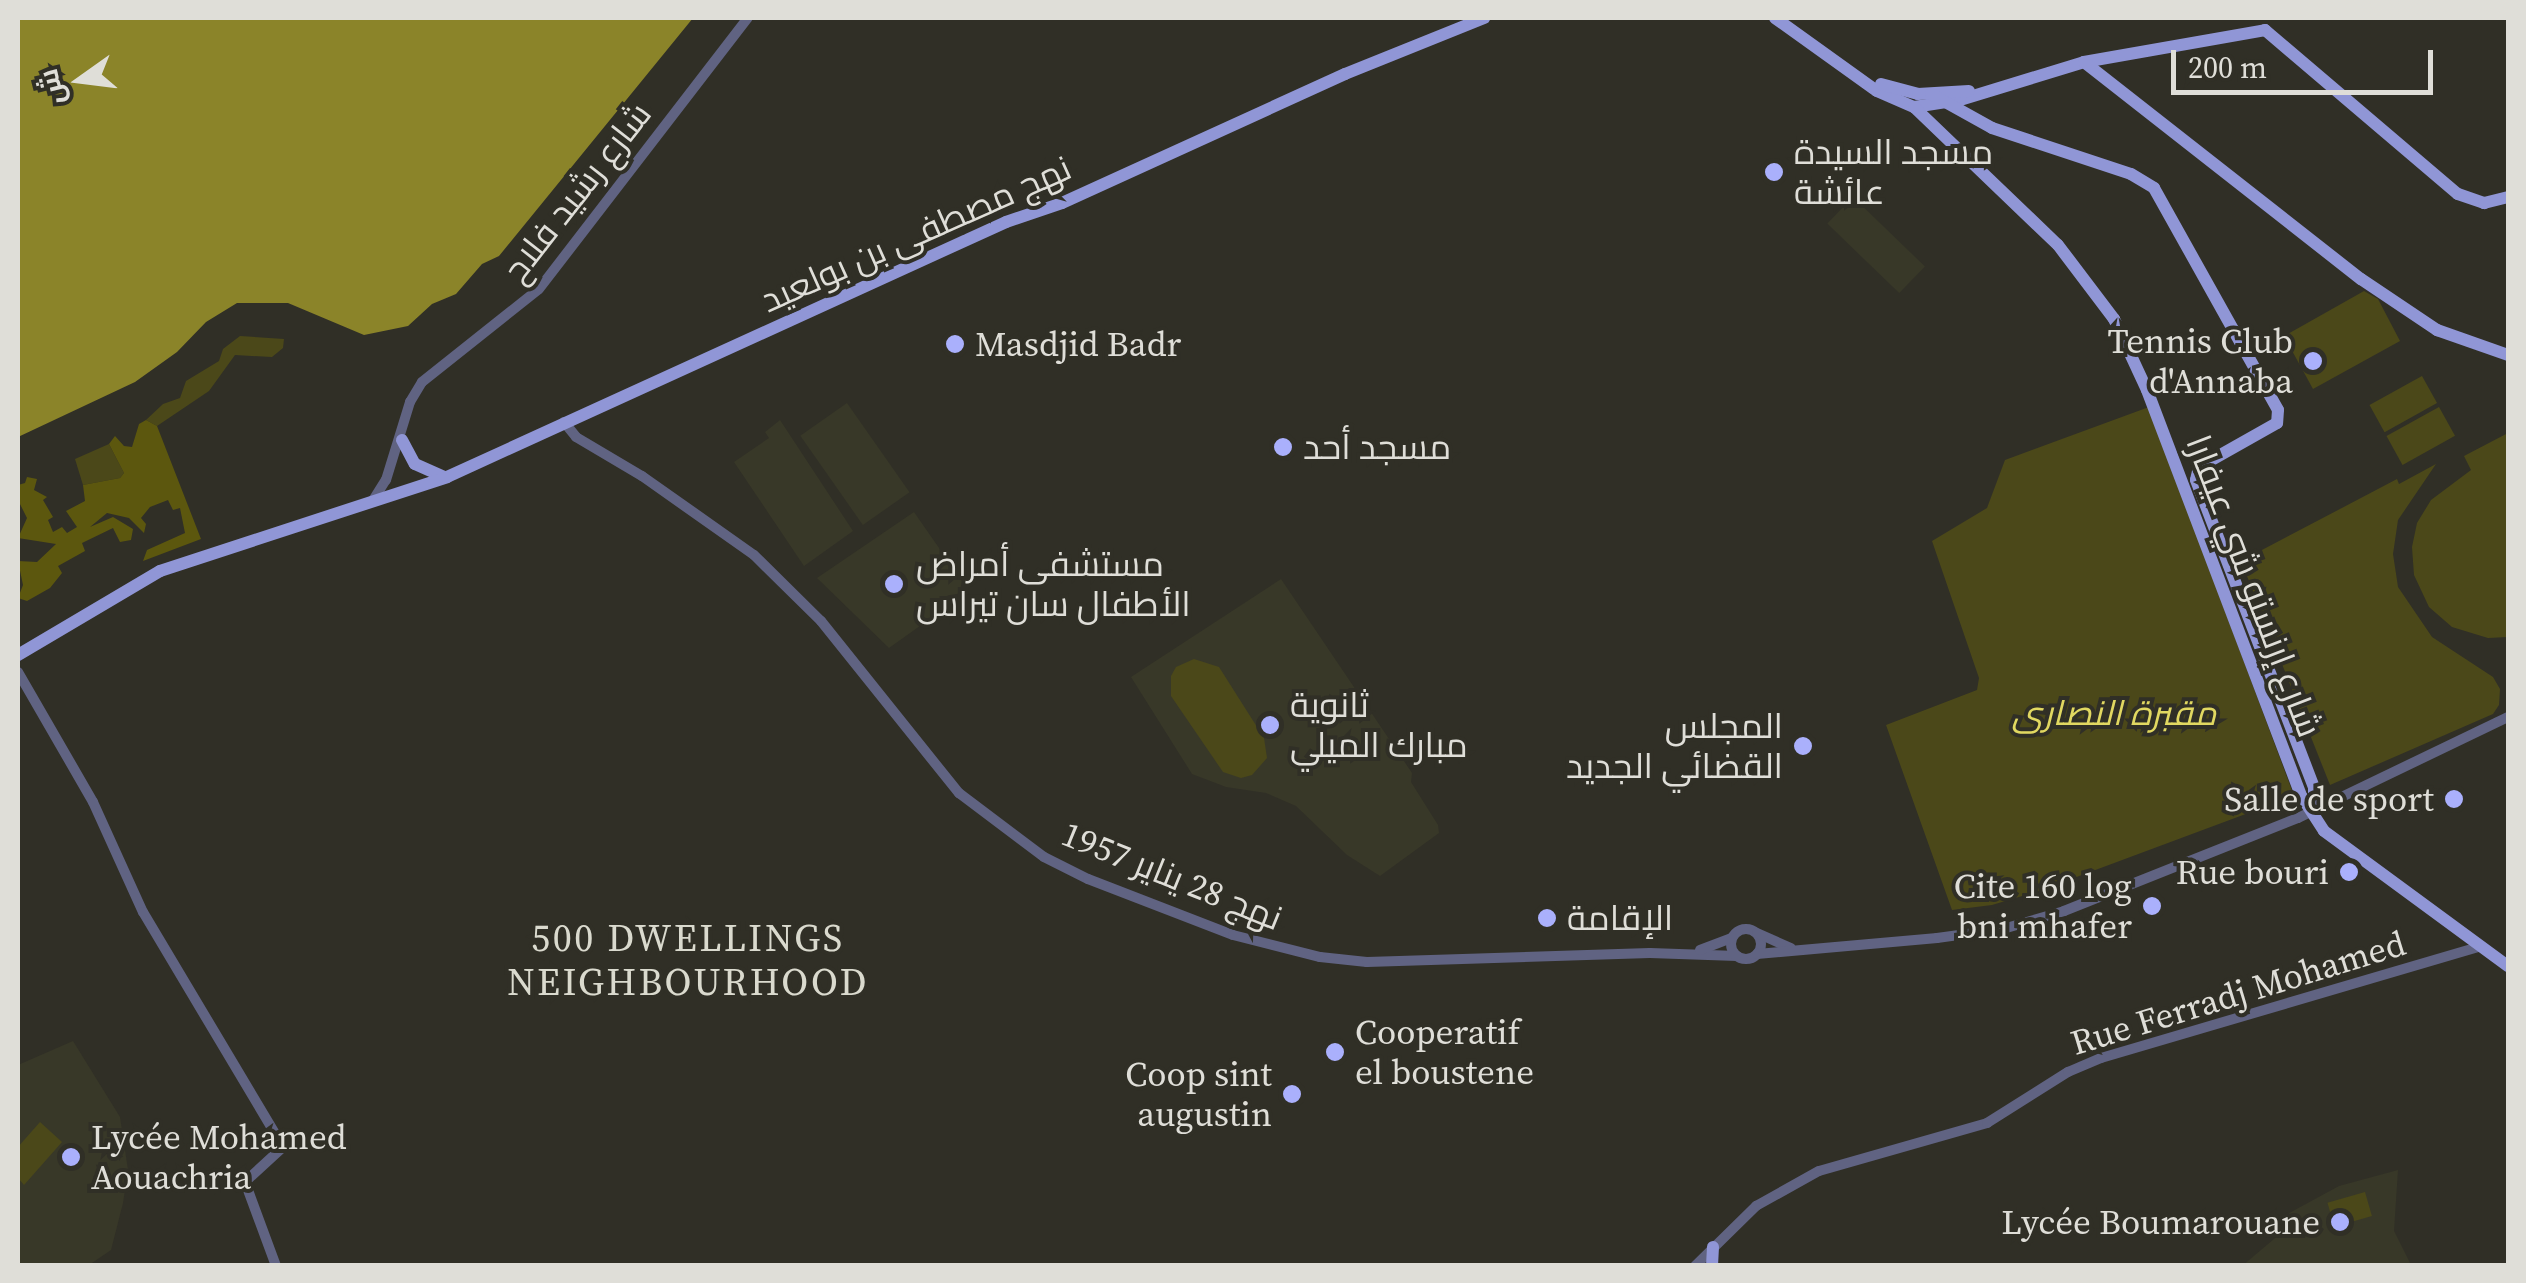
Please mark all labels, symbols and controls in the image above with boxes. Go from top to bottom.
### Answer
north arrow [30,30,130,130]
scale bar [2176,30,2438,92]
text: 200 m [2188,47,2267,88]
text: ش [28,65,74,109]
street label: شارع رشيد فلاح [494,94,660,290]
place label: مسجد السيدة عائشة [1794,131,1993,213]
street label: نهج مصطفى بن بولعيد [754,147,1078,321]
marker: مسجد السيدة عائشة [1763,161,1785,183]
place label: Tennis Club d'Annaba [2108,320,2293,402]
place label: Masdjid Badr [975,323,1181,365]
marker: Masdjid Badr [944,333,966,355]
marker: Tennis Club d'Annaba [2302,350,2324,372]
place label: مسجد أحد [1303,426,1451,468]
street label: شارع إرنستو شي عيفارا [2177,429,2331,743]
marker: مسجد أحد [1272,436,1294,458]
place label: مستشفى أمراض الأطفال سان تيراس [916,543,1191,625]
marker: مستشفى أمراض الأطفال سان تيراس [881,571,907,597]
place label: ثانوية مبارك الميلي [1290,684,1468,766]
park label: مقبرة النصارى [2012,692,2216,734]
place label: المجلس القضائي الجديد [1566,705,1783,787]
marker: ثانوية مبارك الميلي [1259,714,1281,736]
marker: المجلس القضائي الجديد [1792,735,1814,757]
place label: Salle de sport [2224,778,2434,820]
marker: Salle de sport [2443,788,2465,810]
street label: نهج 28 يناير 1957 [1056,813,1288,939]
place label: Rue bouri [2176,851,2329,893]
marker: Rue bouri [2338,861,2360,883]
place label: Cite 160 log bni mhafer [1954,865,2132,947]
marker: Cite 160 log bni mhafer [2141,895,2163,917]
place label: الإقامة [1567,897,1673,939]
marker: الإقامة [1536,907,1558,929]
district label: 500 DWELLINGS NEIGHBOURHOOD [507,916,869,1006]
street label: Rue Ferradj Mohamed [2066,922,2410,1064]
place label: Cooperatif el boustene [1355,1011,1534,1093]
marker: Cooperatif el boustene [1324,1041,1346,1063]
place label: Coop sint augustin [1125,1053,1272,1135]
marker: Coop sint augustin [1281,1083,1303,1105]
place label: Lycée Mohamed Aouachria [91,1116,347,1198]
marker: Lycée Mohamed Aouachria [60,1146,82,1168]
place label: Lycée Boumarouane [2001,1201,2320,1243]
marker: Lycée Boumarouane [2329,1211,2351,1233]

